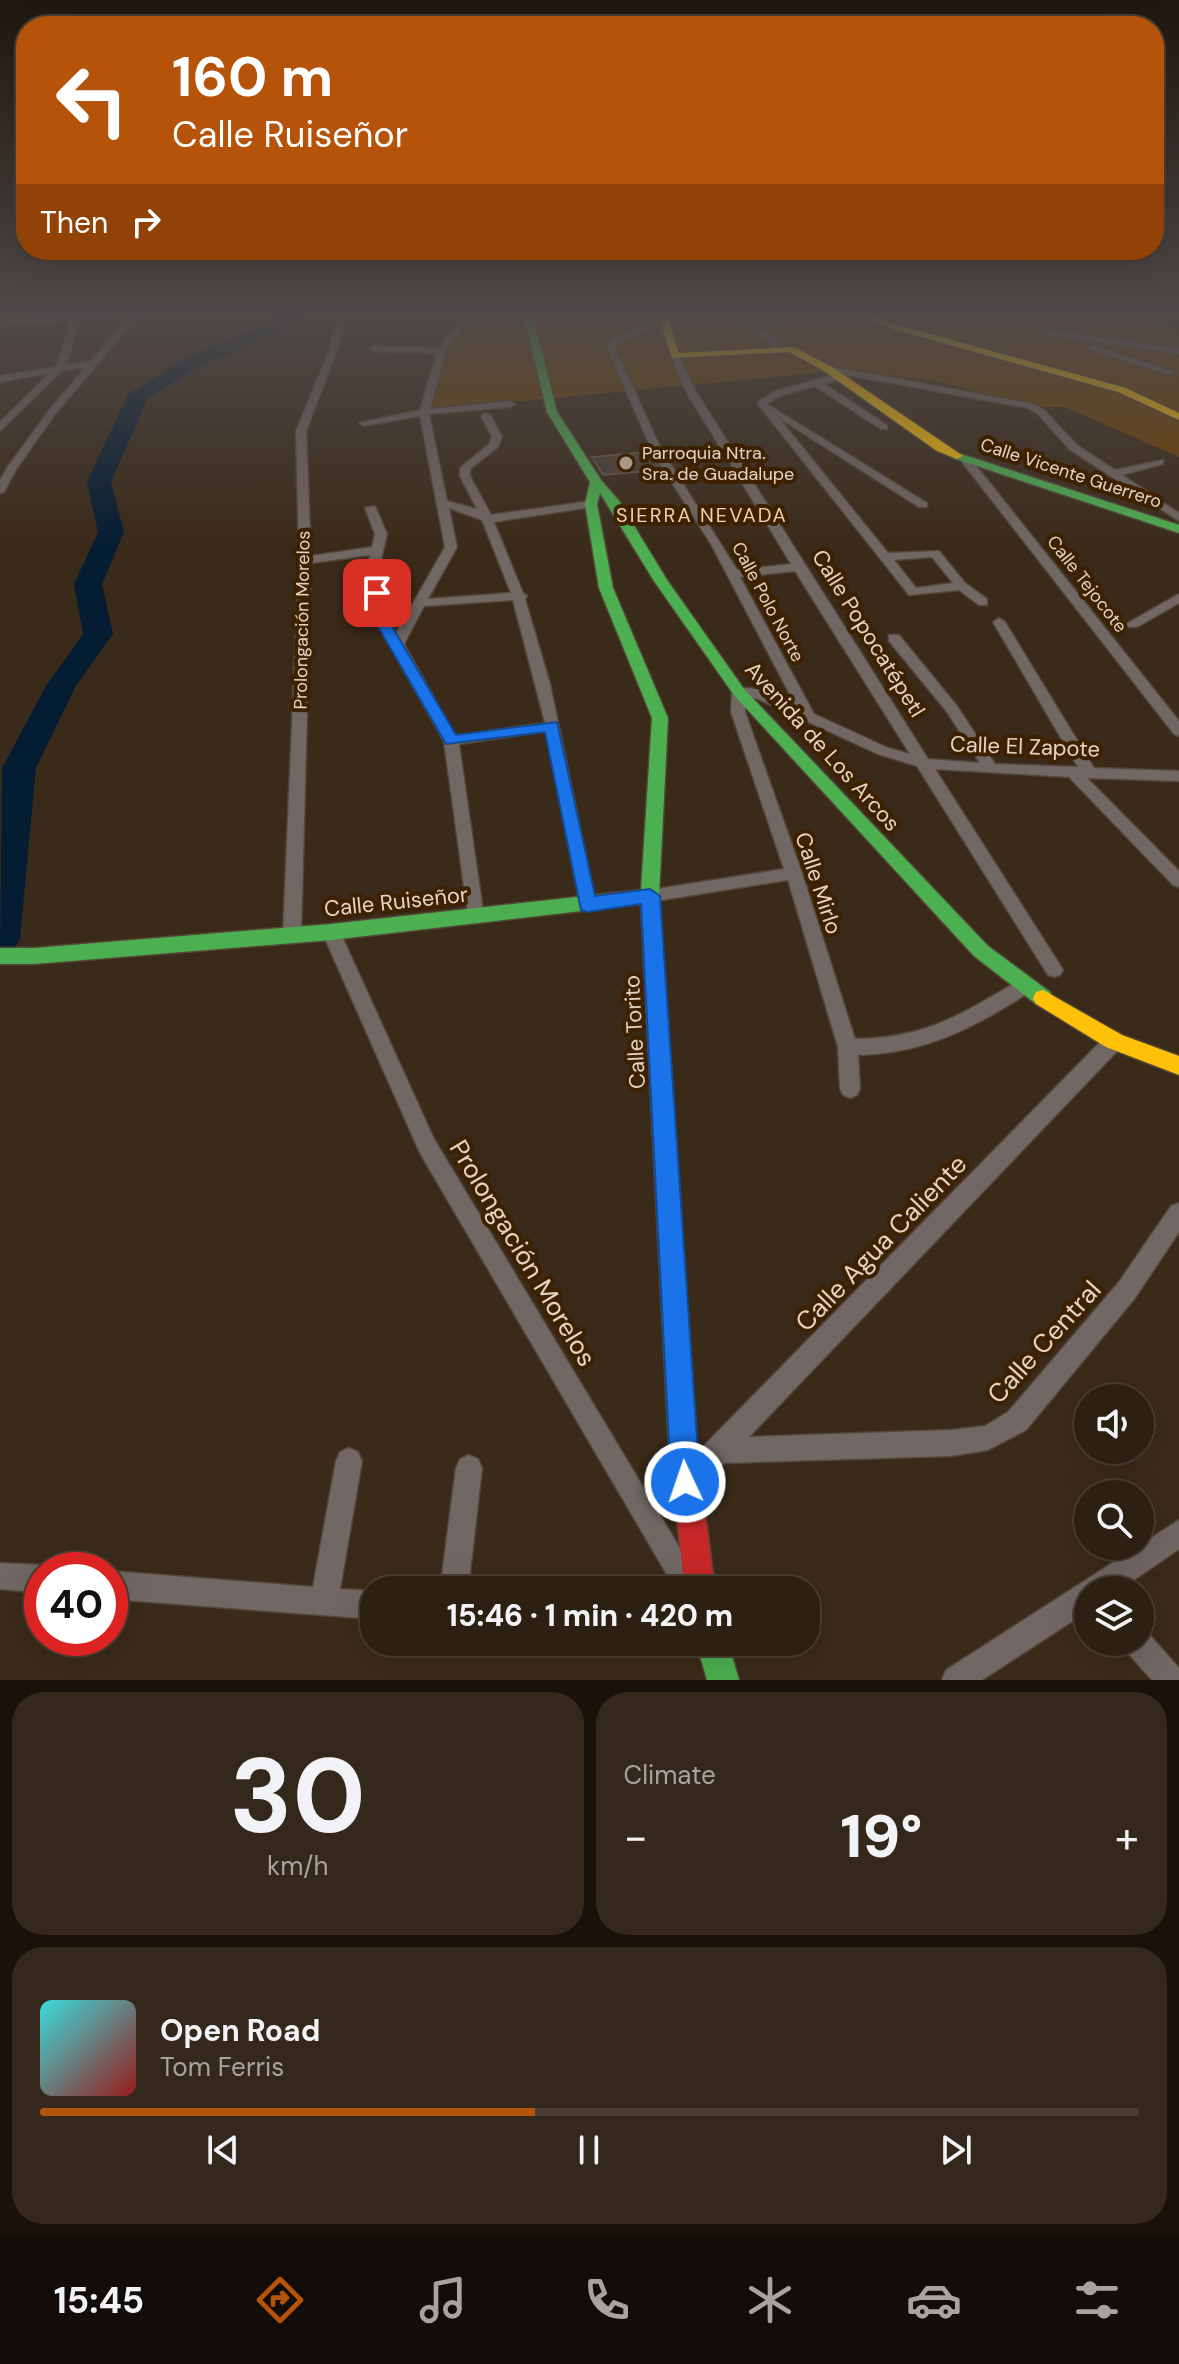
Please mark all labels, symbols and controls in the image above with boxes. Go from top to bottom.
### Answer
text: 160 m [172,40,333,113]
icon: left [40,48,144,152]
text: Calle Ruiseñor [172,111,408,158]
icon: right [124,200,168,244]
text: Then [40,203,108,242]
street label: Calle Vicente Guerrero [977,432,1165,514]
place label: Parroquia Ntra. Sra. de Guadalupe [642,441,794,486]
marker: Parroquia Ntra. Sra. de Guadalupe [617,454,635,472]
district label: SIERRA NEVADA [616,502,788,528]
street label: Prolongación Morelos [288,530,316,710]
street label: Calle Tejocote [1041,530,1133,638]
street label: Calle Polo Norte [726,538,810,666]
street label: Calle Popocatépetl [805,544,932,723]
pin [343,559,411,627]
icon: arrive [355,571,399,615]
street label: Avenida de Los Arcos [739,655,907,837]
street label: Calle El Zapote [949,729,1101,764]
street label: Calle Mirlo [788,828,849,938]
street label: Calle Ruiseñor [323,880,469,923]
street label: Calle Torito [617,974,652,1090]
street label: Prolongación Morelos [442,1134,604,1372]
street label: Calle Agua Caliente [788,1147,974,1339]
street label: Calle Central [980,1273,1108,1411]
map controls [1074,1384,1154,1656]
button: sound [1074,1384,1154,1464]
position arrow [643,1440,727,1524]
button: search [1074,1480,1154,1560]
speed limit sign: 40 [24,1552,128,1656]
button: layers [1074,1576,1154,1656]
text: 15:46 · 1 min · 420 m [447,1596,733,1635]
text: 30 [230,1729,366,1864]
text: Climate [624,1758,716,1792]
text: 19° [840,1797,922,1876]
text: − [624,1808,648,1866]
text: + [1115,1808,1139,1866]
text: km/h [267,1849,328,1883]
text: Open Road [160,2011,320,2050]
text: Tom Ferris [160,2050,284,2084]
icon: previous [201,2128,245,2172]
icon: pause [567,2128,611,2172]
icon: next [934,2128,978,2172]
icon: directions [252,2272,308,2328]
icon: music [415,2272,471,2328]
icon: phone [579,2272,635,2328]
icon: climate [742,2272,798,2328]
icon: car [906,2272,962,2328]
icon: filters [1069,2272,1125,2328]
text: 15:45 [54,2277,144,2324]

